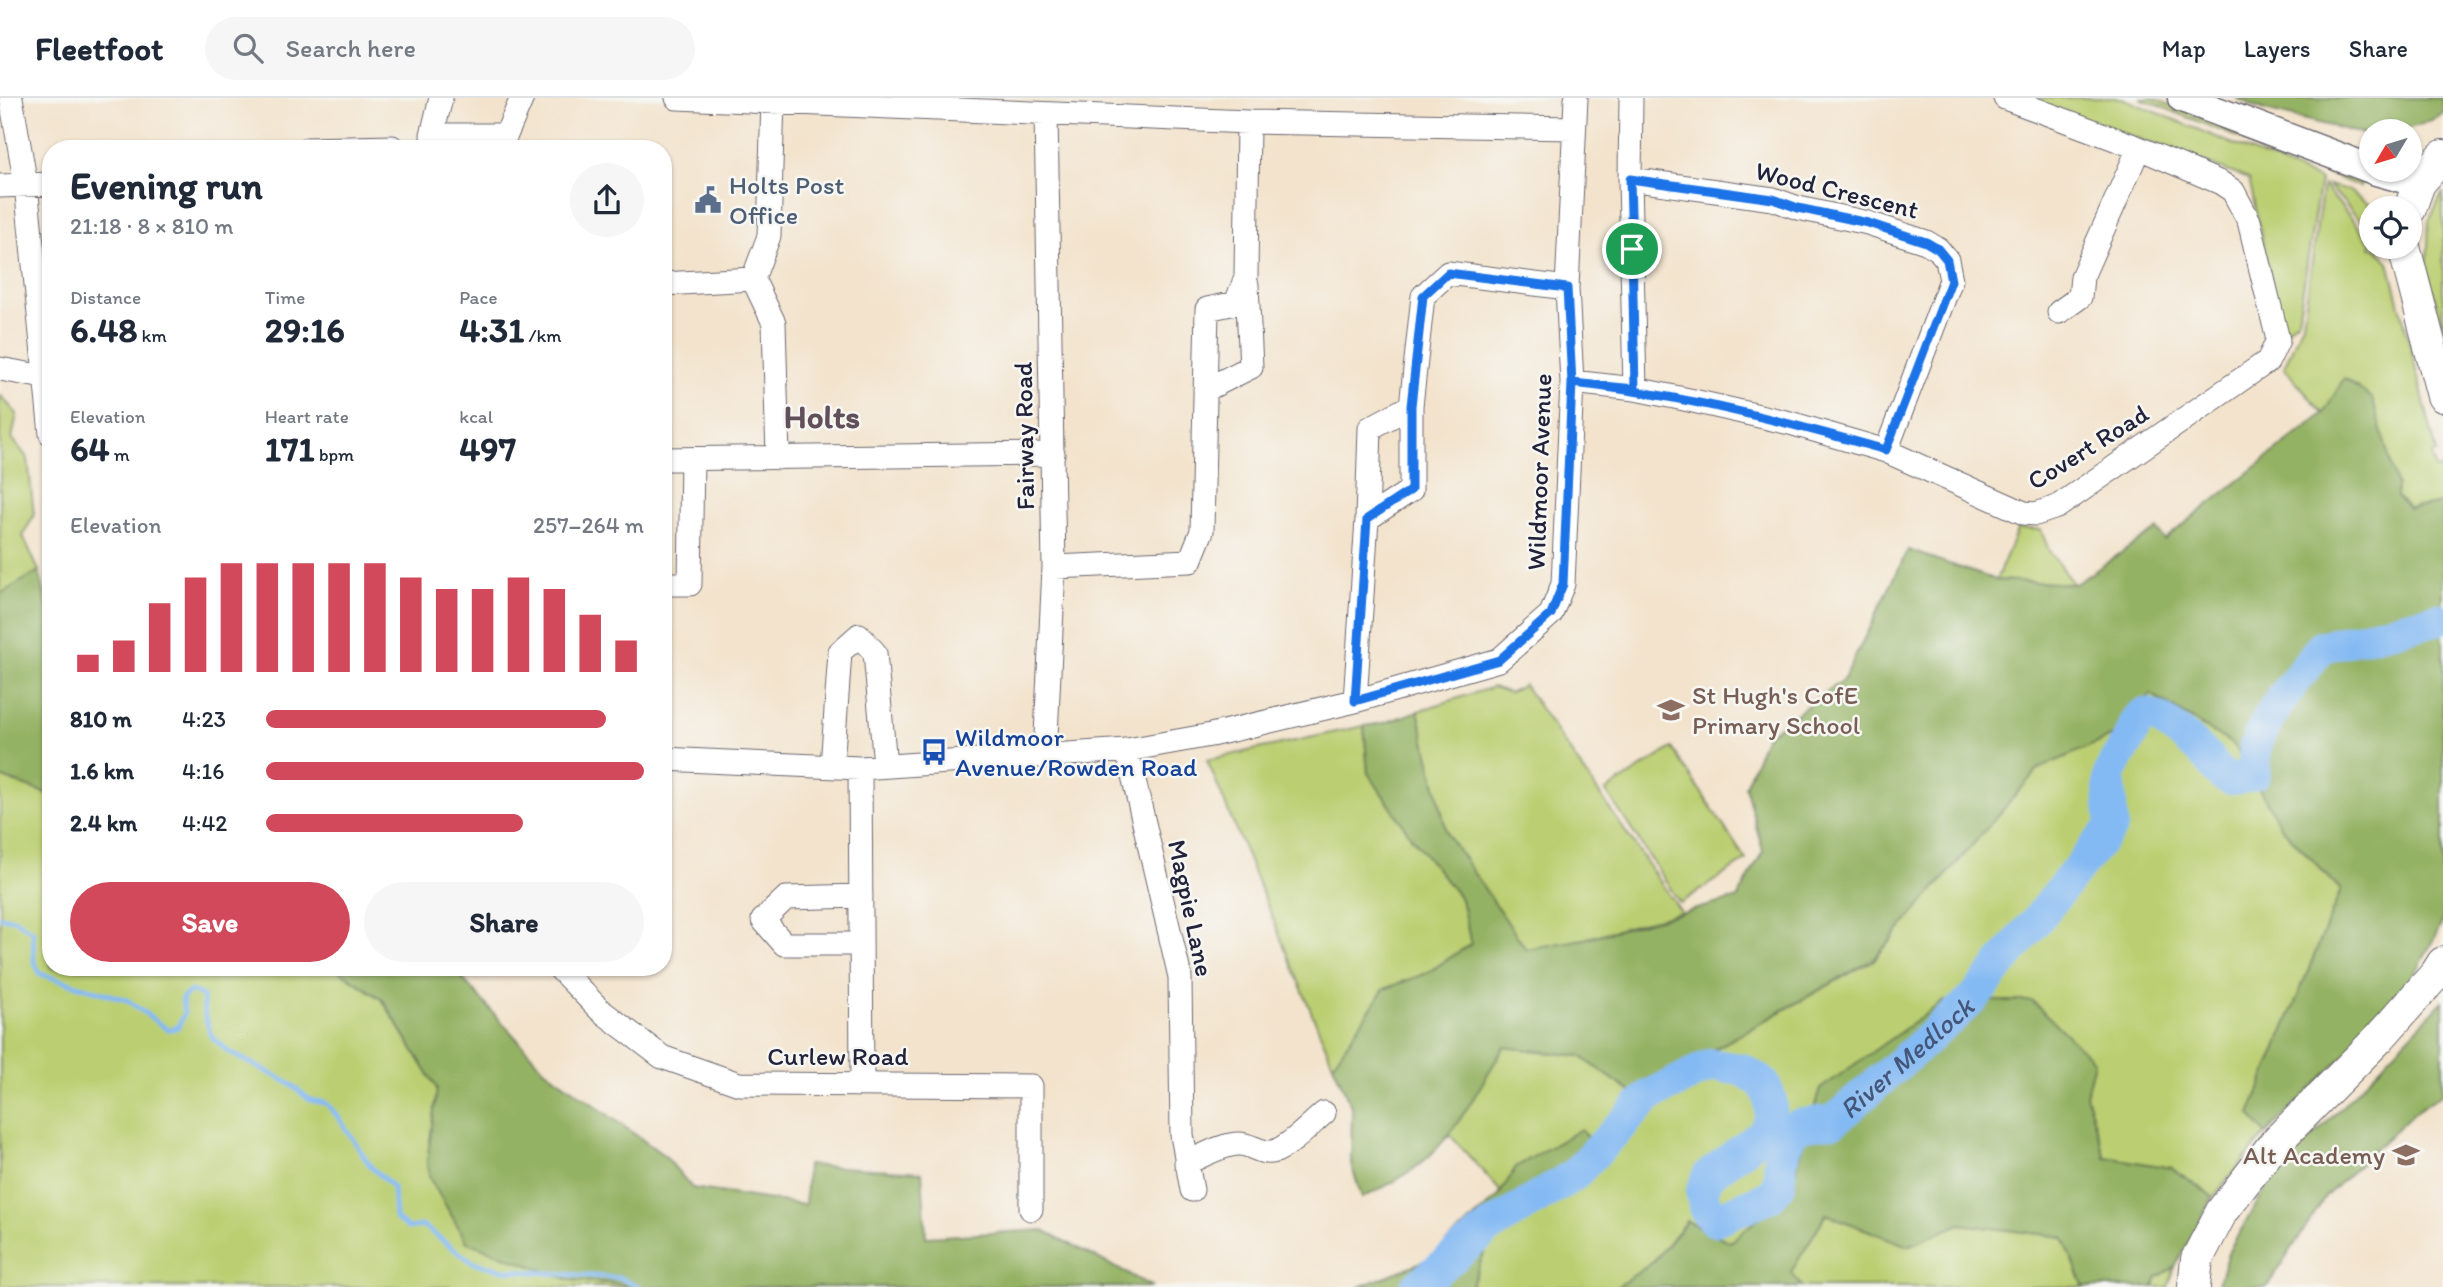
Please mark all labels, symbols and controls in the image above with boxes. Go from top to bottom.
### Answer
search box [205,17,695,80]
text: Fleetfoot [35,29,163,68]
icon: search [229,29,267,67]
text: Search here [285,32,416,64]
text: Map [2162,34,2206,63]
text: Layers [2244,34,2311,63]
text: Share [2349,34,2408,63]
north arrow [2359,119,2422,182]
map controls [2359,119,2422,259]
street label: Wood Crescent [1752,154,1922,226]
text: Evening run [70,163,263,209]
button: share [570,163,644,237]
place label: Holts Post Office [729,169,845,231]
public building icon: Holts Post Office [693,185,723,215]
button: locate [2359,196,2422,259]
text: 21:18 · 8 × 810 m [70,212,234,240]
pin [1602,219,1662,279]
icon: arrive [1613,230,1651,268]
text: Distance [70,286,141,309]
text: Time [265,286,305,309]
text: Pace [459,286,497,309]
text: 6.48 [70,309,137,351]
text: 29:16 [265,309,345,351]
text: 4:31 [459,309,524,351]
text: km [137,324,167,347]
text: /km [524,324,562,347]
street label: Fairway Road [1007,361,1041,510]
street label: Wildmoor Avenue [1520,373,1558,571]
district label: Holts [784,397,860,436]
street label: Covert Road [2022,397,2155,497]
text: Elevation [70,405,146,428]
text: Heart rate [265,405,349,428]
text: kcal [459,405,493,428]
text: 64 [70,428,110,470]
text: 171 [265,428,315,470]
text: 497 [459,428,516,470]
text: m [110,443,130,466]
text: bpm [315,443,354,466]
text: Elevation [70,511,161,539]
text: 257–264 m [533,511,644,539]
place label: St Hugh's CofE Primary School [1692,679,1860,741]
school or university icon: St Hugh's CofE Primary School [1656,695,1686,725]
text: 810 m [70,705,132,733]
text: 4:23 [182,705,226,733]
place label: Wildmoor Avenue/Rowden Road [955,721,1198,783]
bus stop icon: Wildmoor Avenue/Rowden Road [919,737,949,767]
text: 1.6 km [70,757,134,785]
text: 4:16 [182,757,224,785]
text: 2.4 km [70,809,137,837]
text: 4:42 [182,809,227,837]
street label: Magpie Lane [1161,837,1221,979]
button: Save [70,882,350,962]
button: Share [364,882,644,962]
water label: River Medlock [1832,988,1982,1126]
street label: Curlew Road [767,1040,909,1072]
place label: Alt Academy [2243,1139,2385,1171]
school or university icon: Alt Academy [2391,1140,2421,1170]

